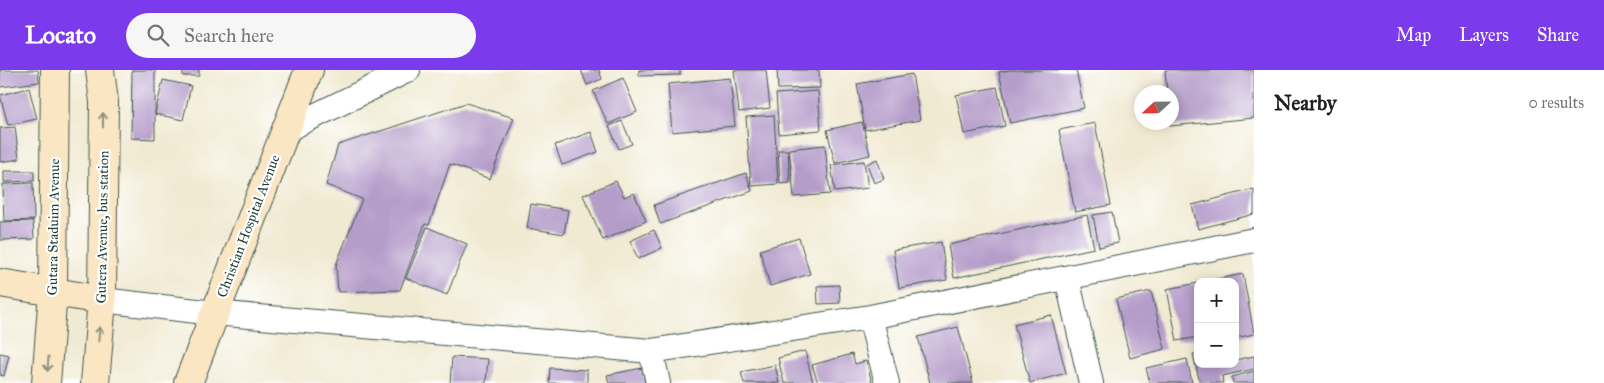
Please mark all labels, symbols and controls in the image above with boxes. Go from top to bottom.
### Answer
search box [126,13,476,58]
text: Locato [25,20,96,50]
icon: search [144,21,172,49]
text: Search here [184,24,274,47]
text: Map [1396,24,1431,46]
text: Layers [1459,24,1509,46]
text: Share [1537,24,1579,46]
north arrow [1134,85,1179,130]
text: Nearby [1274,90,1337,116]
text: 0 results [1529,93,1584,112]
one-way arrow [98,112,108,128]
street label: Gutera Avenue, bus station [93,150,112,304]
street label: Christian Hospital Avenue [213,152,284,300]
street label: Gutara Staduim Avenue [44,158,63,296]
map controls [1194,278,1239,368]
button: + [1194,278,1239,323]
button: − [1194,323,1239,368]
one-way arrow [95,327,104,343]
one-way arrow [43,355,52,371]

